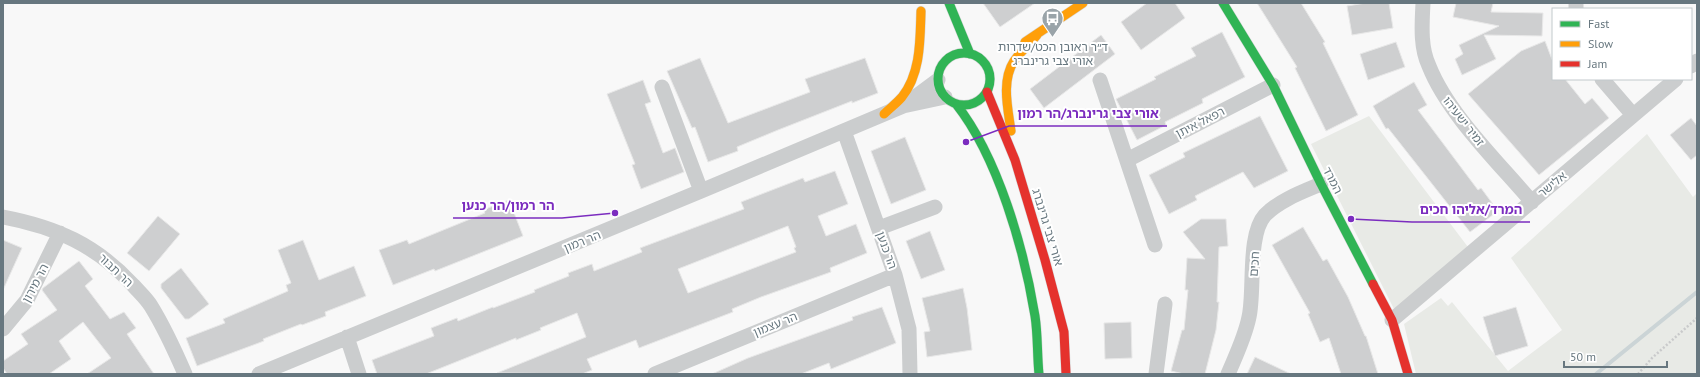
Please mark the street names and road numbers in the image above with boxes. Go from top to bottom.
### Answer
street label: זמיר ישעיהו [1440,93,1488,149]
street label: רפאל איתן [1173,103,1227,141]
street label: המרד [1320,164,1346,196]
street label: אלישר [1535,168,1569,200]
street label: אורי צבי גרינברג [1029,186,1067,268]
street label: הר רמון [561,227,603,255]
street label: הר כנען [873,229,901,271]
street label: הר תבור [96,250,136,290]
street label: חכים [1246,251,1262,277]
street label: הר מירון [19,261,51,305]
street label: הר עצמון [751,308,799,340]

